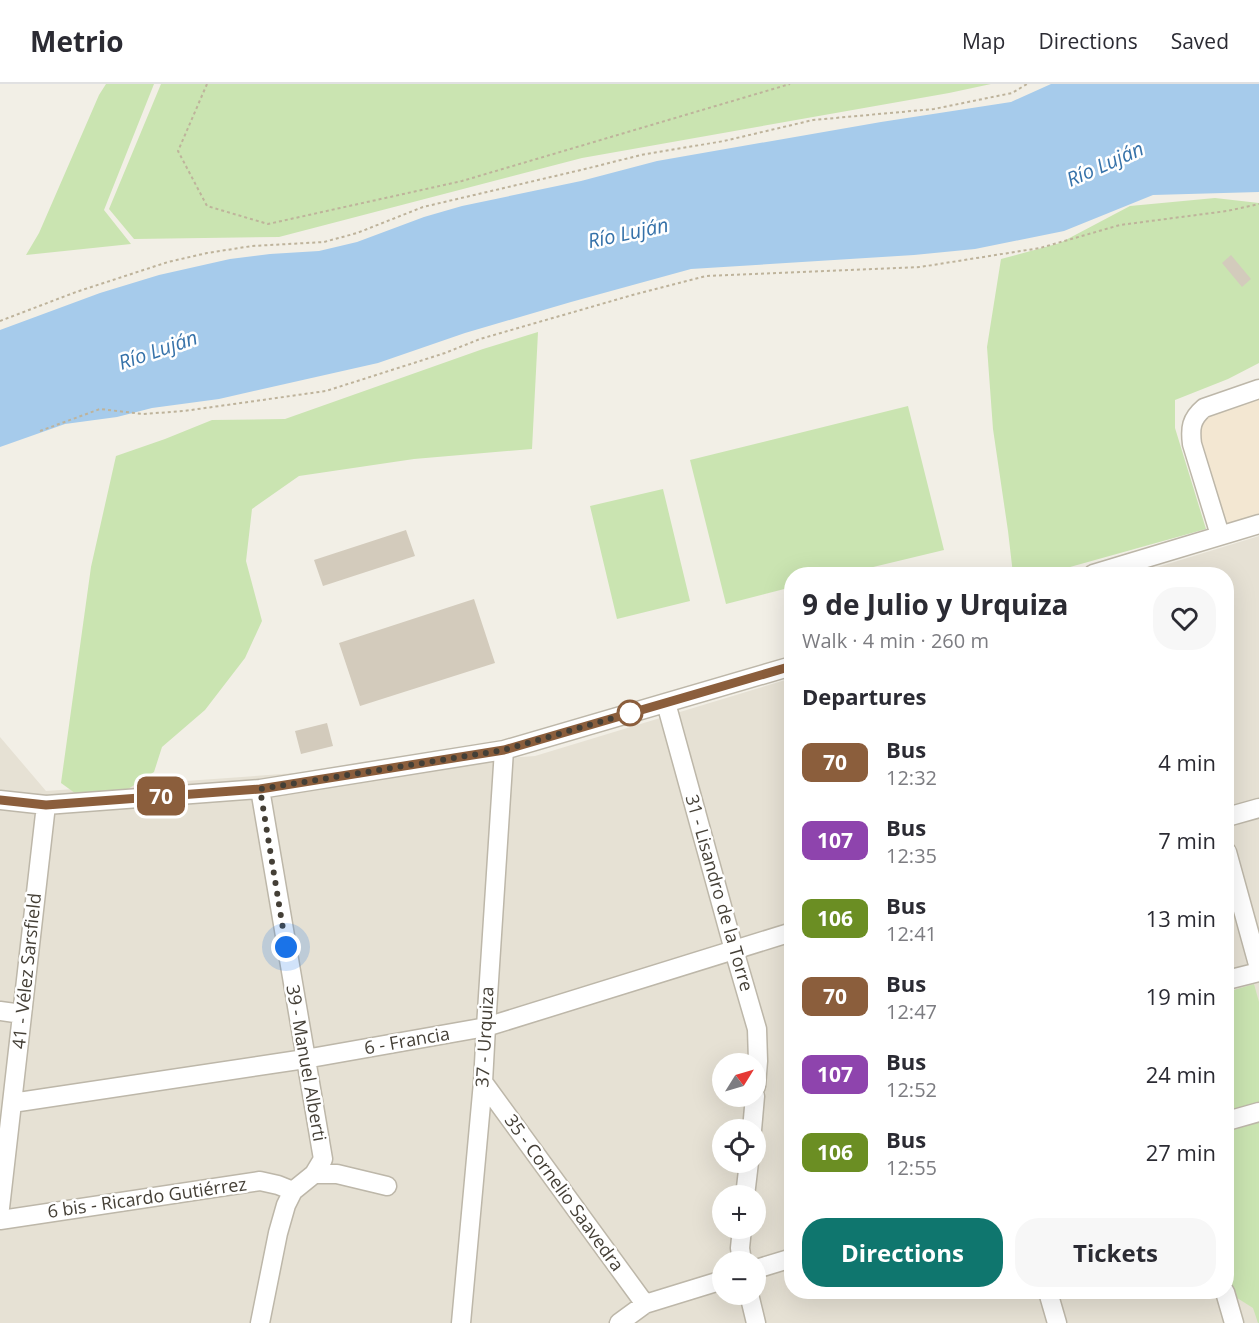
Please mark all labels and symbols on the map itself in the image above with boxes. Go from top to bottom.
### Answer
water label: Río Luján [1062,135,1148,193]
water label: Río Luján [585,211,671,254]
water label: Río Luján [115,323,201,376]
unlabelled marker [617,700,643,726]
line badge: 70 [134,776,188,816]
street label: 31 - Lisandro de la Torre [680,791,760,994]
street label: 41 - Vélez Sarsfield [6,892,46,1050]
your location [271,932,301,962]
street label: 39 - Manuel Alberti [281,983,333,1143]
street label: 37 - Urquiza [469,986,499,1088]
street label: 6 - Francia [362,1021,451,1059]
north arrow [712,1053,766,1107]
street label: 35 - Cornelio Saavedra [500,1109,630,1276]
street label: 6 bis - Ricardo Gutiérrez [46,1171,248,1223]

